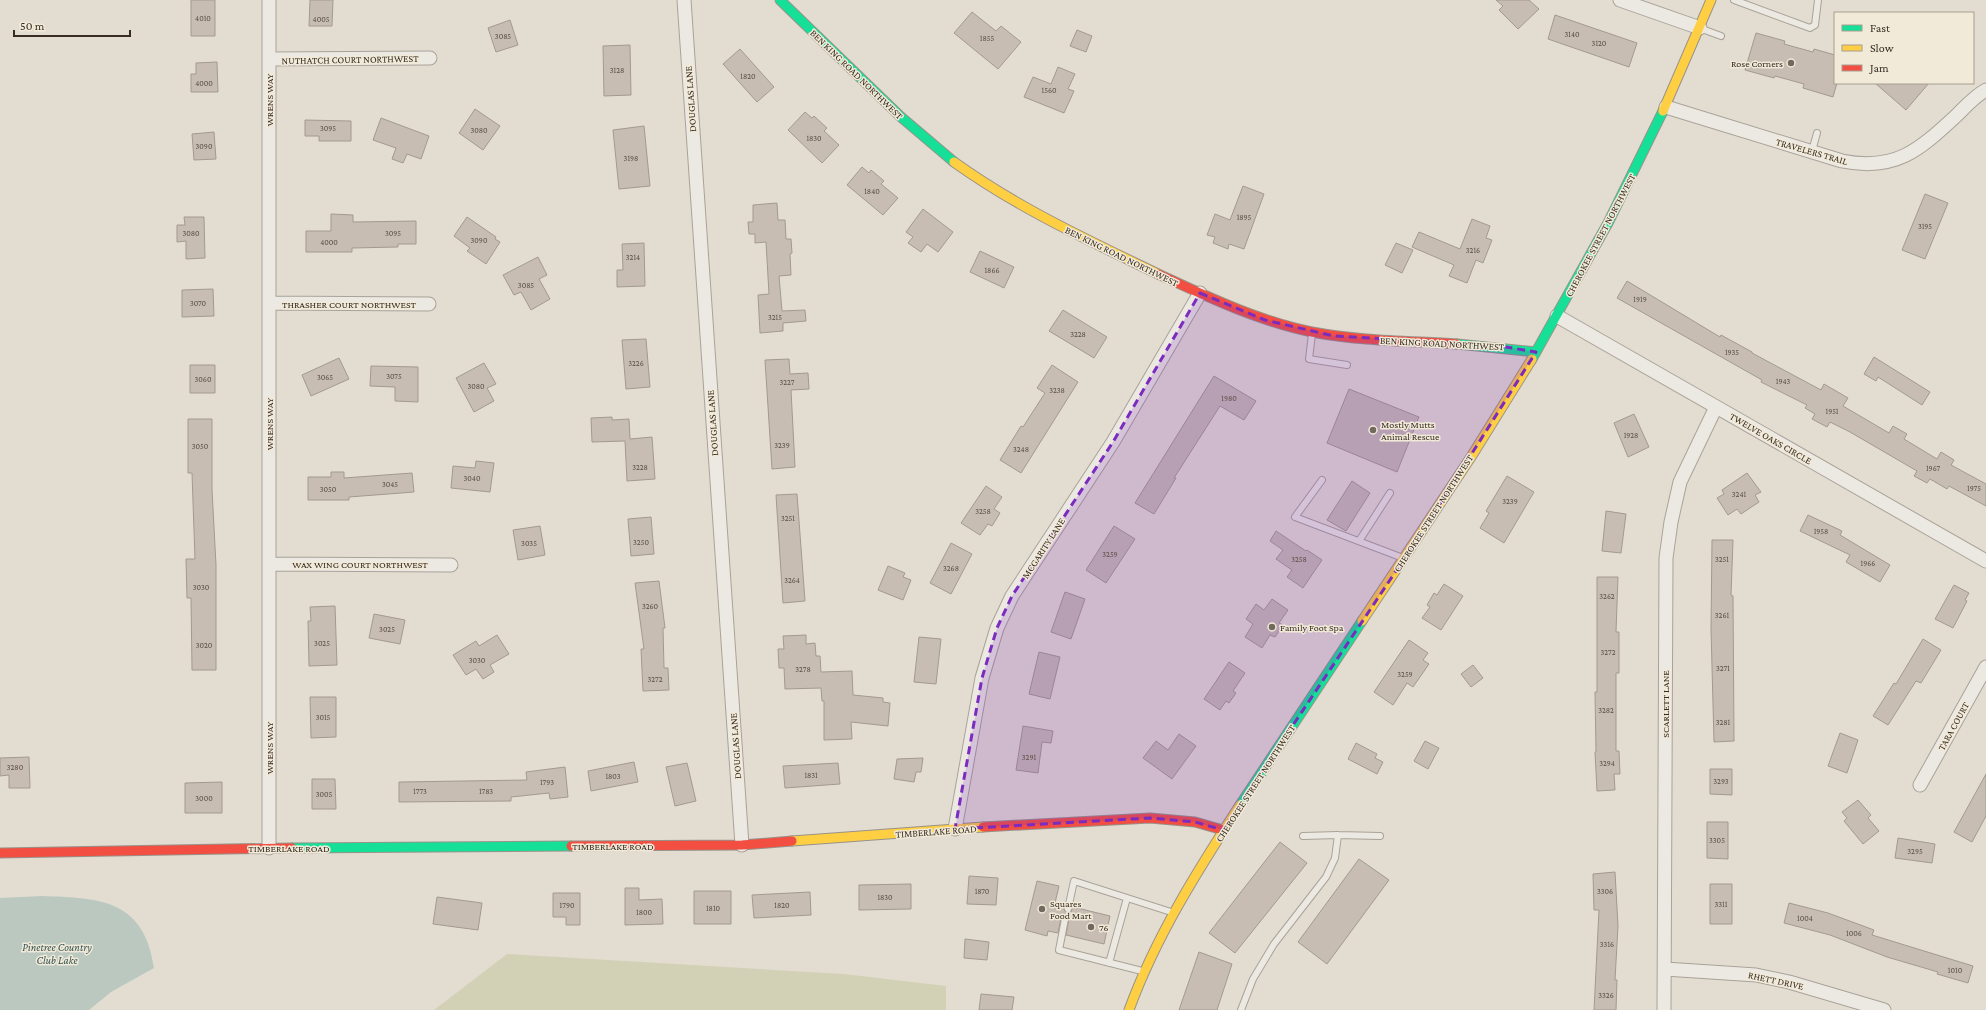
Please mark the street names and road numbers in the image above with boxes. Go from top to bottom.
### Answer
street label: BEN KING ROAD NORTHWEST [808,27,906,122]
street label: NUTHATCH COURT NORTHWEST [281,53,419,66]
street label: DOUGLAS LANE [683,65,698,132]
street label: WRENS WAY [264,73,275,126]
street label: TRAVELERS TRAIL [1775,136,1849,167]
street label: CHEROKEE STREET NORTHWEST [1563,171,1638,299]
street label: BEN KING ROAD NORTHWEST [1063,224,1181,289]
street label: THRASHER COURT NORTHWEST [282,299,417,310]
street label: BEN KING ROAD NORTHWEST [1380,335,1505,352]
street label: DOUGLAS LANE [705,389,720,456]
street label: WRENS WAY [264,397,275,450]
street label: TWELVE OAKS CIRCLE [1728,410,1814,467]
street label: CHEROKEE STREET NORTHWEST [1391,452,1476,574]
street label: MCGARITY LANE [1020,515,1067,581]
street label: WAX WING COURT NORTHWEST [292,559,428,570]
street label: SCARLETT LANE [1660,670,1671,738]
street label: TARA COURT [1936,700,1971,752]
street label: DOUGLAS LANE [728,712,743,779]
street label: WRENS WAY [264,721,275,774]
street label: CHEROKEE STREET NORTHWEST [1213,722,1298,844]
street label: TIMBERLAKE ROAD [895,823,977,840]
street label: TIMBERLAKE ROAD [572,841,654,852]
street label: TIMBERLAKE ROAD [248,843,330,854]
street label: RHETT DRIVE [1747,969,1805,992]

